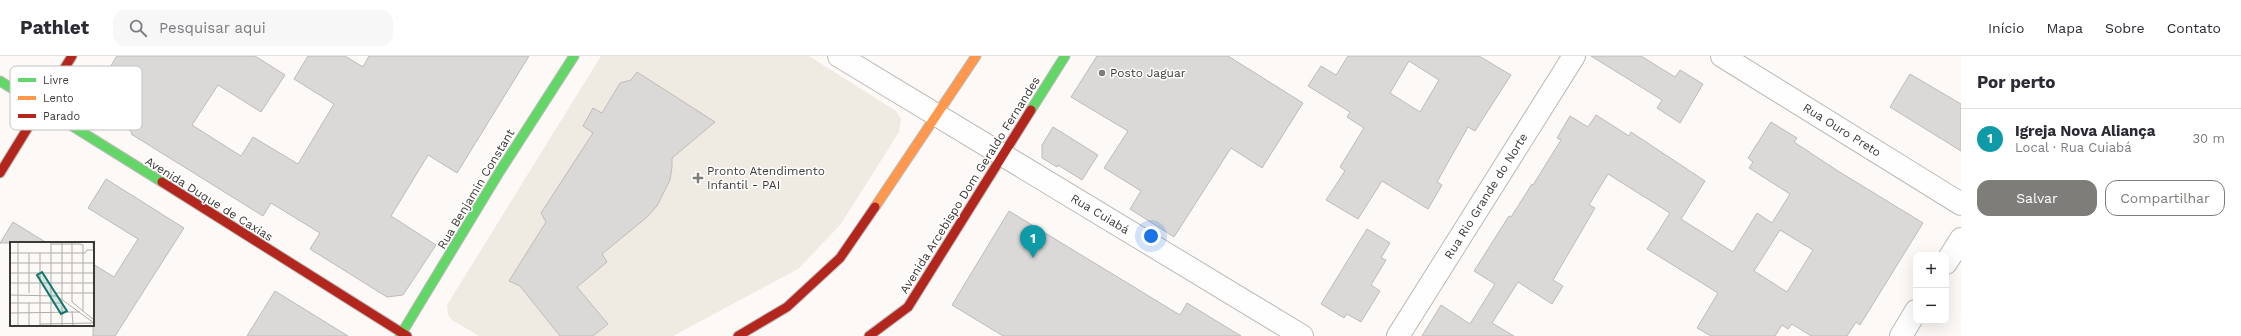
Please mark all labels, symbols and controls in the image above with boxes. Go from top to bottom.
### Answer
search box [113,10,393,46]
text: Pathlet [20,16,89,39]
icon: search [127,17,149,39]
text: Pesquisar aqui [159,19,266,37]
text: Início [1988,20,2024,36]
text: Mapa [2046,20,2083,36]
text: Sobre [2105,20,2145,36]
text: Contato [2167,20,2221,36]
legend [10,66,142,130]
place label: Posto Jaguar [1110,66,1186,80]
marker: Posto Jaguar [1097,68,1107,78]
text: Por perto [1977,72,2055,92]
text: Livre [43,74,69,87]
street label: Avenida Arcebispo Dom Geraldo Fernandes [897,74,1043,296]
text: Lento [43,92,74,105]
street label: Rua Ouro Preto [1800,100,1884,160]
text: Parado [43,110,80,123]
text: Igreja Nova Aliança [2015,122,2156,140]
street label: Rua Benjamin Constant [435,126,517,252]
street label: Rua Rio Grande do Norte [1441,130,1531,261]
text: 1 [1987,131,1993,146]
text: 30 m [2193,131,2225,146]
text: Local · Rua Cuiabá [2015,140,2132,155]
street label: Avenida Duque de Caxias [143,154,275,244]
place label: Pronto Atendimento Infantil - PAI [707,164,825,192]
marker: Pronto Atendimento Infantil - PAI [692,172,704,184]
button: Salvar [1977,180,2097,216]
button: Compartilhar [2105,180,2225,216]
street label: Rua Cuiabá [1068,191,1132,237]
pin: 1 [1020,225,1046,258]
your location [1141,226,1161,246]
inset map [10,242,94,326]
map controls [1913,252,1949,324]
button: + [1913,252,1949,288]
button: − [1913,288,1949,324]

